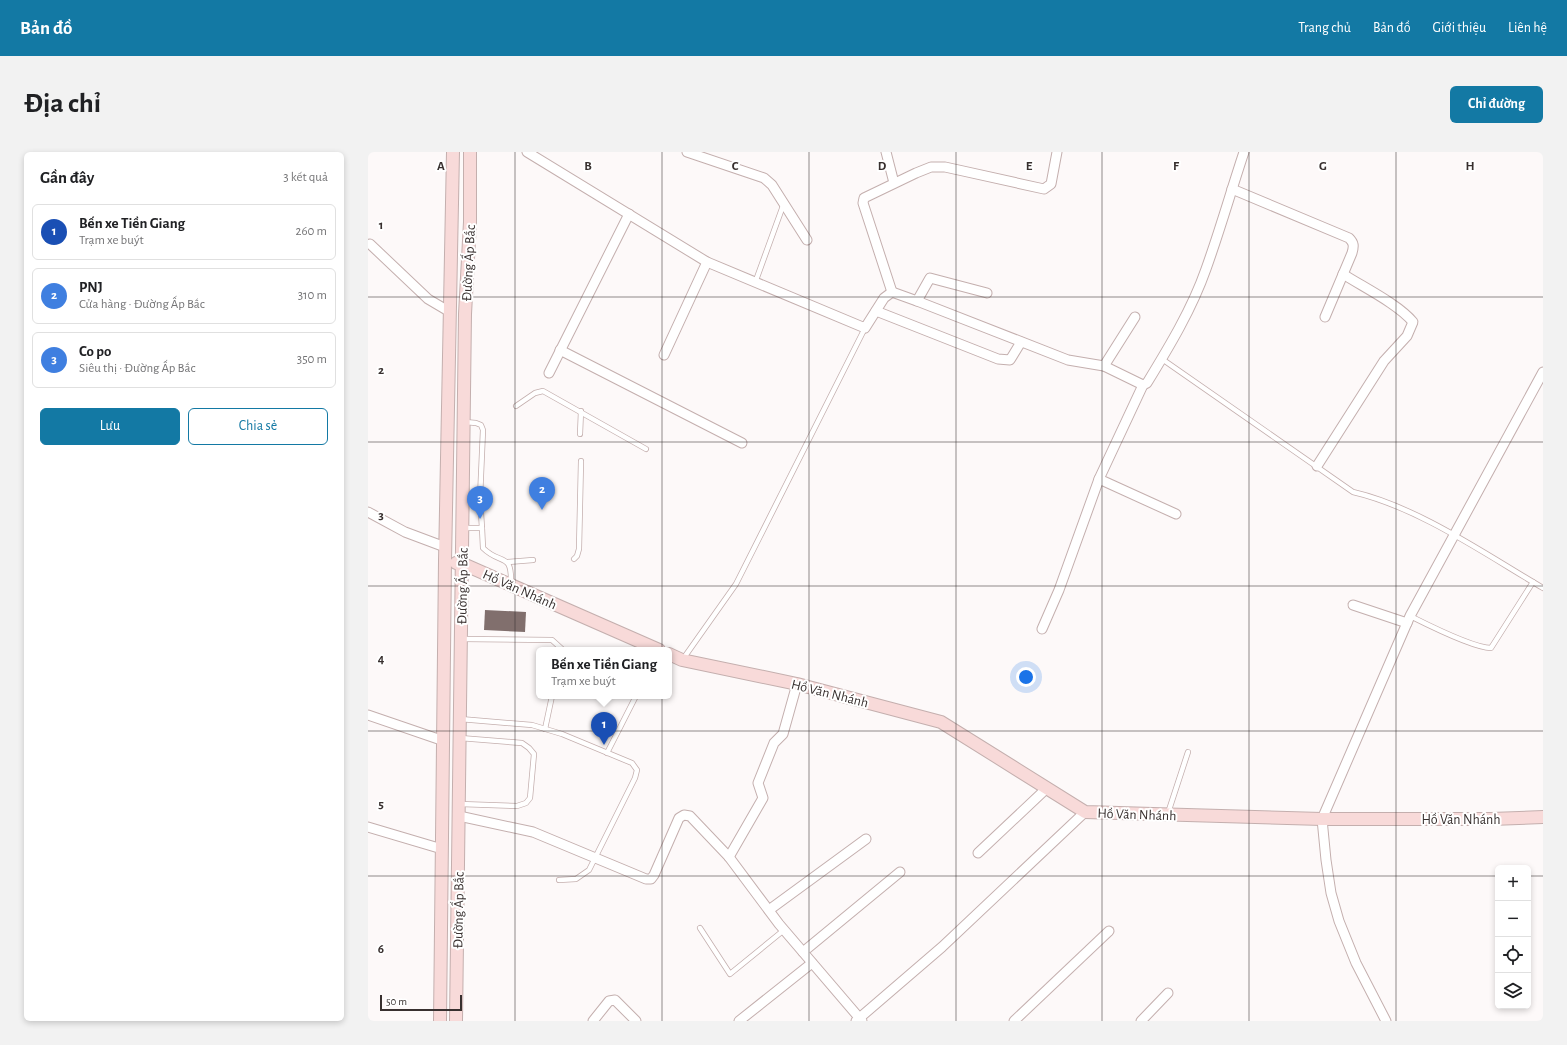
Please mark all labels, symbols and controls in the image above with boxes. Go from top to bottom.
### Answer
text: Bản đồ [20,19,72,38]
text: Trang chủ [1298,21,1351,35]
text: Bản đồ [1373,21,1411,35]
text: Giới thiệu [1433,21,1486,35]
text: Liên hệ [1508,21,1547,35]
button: Chỉ đường [1450,86,1543,123]
text: Địa chỉ [24,90,101,118]
text: A [437,160,445,173]
text: B [584,160,592,173]
text: C [732,160,739,173]
text: D [878,160,887,173]
text: E [1026,160,1033,173]
text: F [1173,160,1180,173]
text: G [1319,160,1327,173]
text: H [1465,160,1475,173]
text: Gần đây [40,169,94,186]
text: 3 kết quả [283,171,328,184]
text: Bến xe Tiền Giang [79,216,185,231]
text: 1 [379,219,383,232]
street label: Đường Ấp Bắc [456,224,478,302]
text: 1 [52,225,56,238]
text: 260 m [296,225,327,238]
text: Trạm xe buýt [79,234,144,247]
text: PNJ [79,280,103,295]
text: 2 [51,289,57,302]
text: 310 m [298,289,327,302]
text: Cửa hàng · Đường Ấp Bắc [79,298,205,311]
text: Co po [79,344,111,359]
text: 3 [51,353,57,366]
text: 350 m [297,353,327,366]
text: Siêu thị · Đường Ấp Bắc [79,362,196,375]
text: 2 [378,364,384,377]
button: Lưu [40,408,180,445]
button: Chia sẻ [188,408,328,445]
pin: 2 [529,477,555,510]
pin: 3 [467,486,493,519]
text: 3 [378,509,384,522]
street label: Đường Ấp Bắc [451,547,471,624]
street label: Hồ Văn Nhánh [481,567,559,612]
popup [536,647,672,699]
text: 4 [378,653,385,666]
text: Bến xe Tiền Giang [551,657,657,672]
your location [1016,667,1036,687]
text: Trạm xe buýt [551,675,616,688]
street label: Hồ Văn Nhánh [790,677,870,710]
pin: 1 [591,712,617,745]
text: 5 [378,798,384,811]
street label: Hồ Văn Nhánh [1097,806,1177,823]
street label: Hồ Văn Nhánh [1421,812,1501,827]
map controls [1495,865,1531,1009]
button: + [1495,865,1531,901]
street label: Đường Ấp Bắc [447,871,467,948]
button: − [1495,901,1531,937]
button: locate [1495,937,1531,973]
text: 6 [378,943,384,956]
button: layers [1495,973,1531,1009]
scale bar [380,993,462,1012]
text: 50 m [386,996,407,1007]

